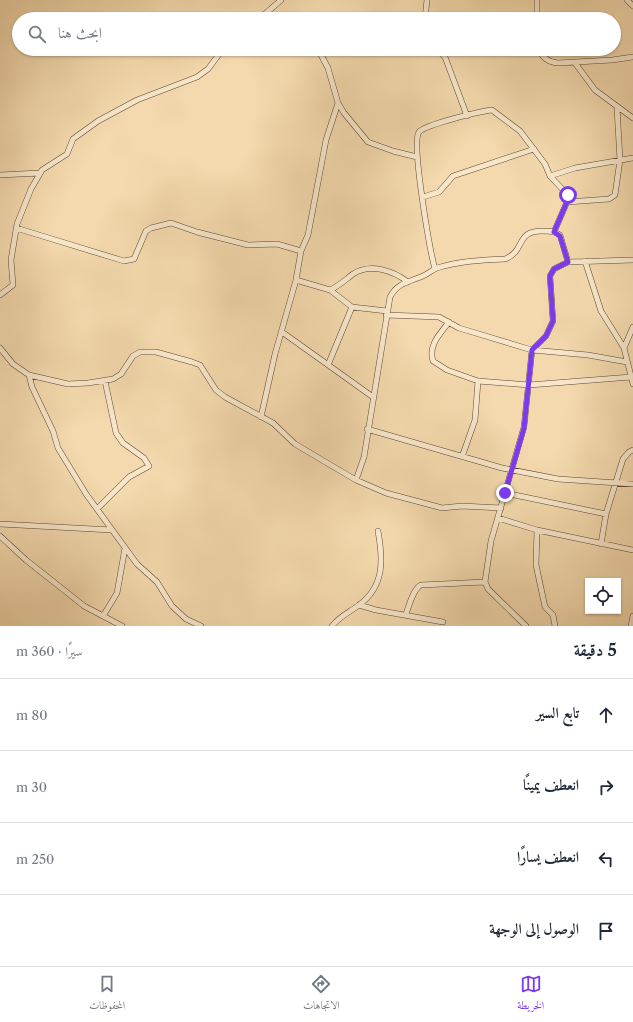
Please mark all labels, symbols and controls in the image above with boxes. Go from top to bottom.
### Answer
search box [12,12,621,56]
icon: search [26,23,48,45]
text: ابحث هنا [58,23,102,42]
route start [559,186,577,204]
route end [496,484,514,502]
map controls [585,578,621,614]
button: locate [585,578,621,614]
text: 5 دقيقة [574,640,617,660]
text: سيرًا · 360 m [16,643,83,659]
text: تابع السير [536,703,579,722]
icon: ahead [595,704,617,726]
text: 80 m [16,707,48,723]
text: انعطف يمينًا [523,775,579,794]
icon: right [595,776,617,798]
text: 30 m [16,779,47,795]
text: انعطف يسارًا [517,847,579,866]
icon: left [595,848,617,870]
text: 250 m [16,851,54,867]
text: الوصول إلى الوجهة [489,919,579,938]
icon: arrive [595,920,617,942]
tab: المحفوظات [89,973,125,1016]
tab: الاتجاهات [303,973,340,1016]
tab: الخريطة [517,973,544,1016]

